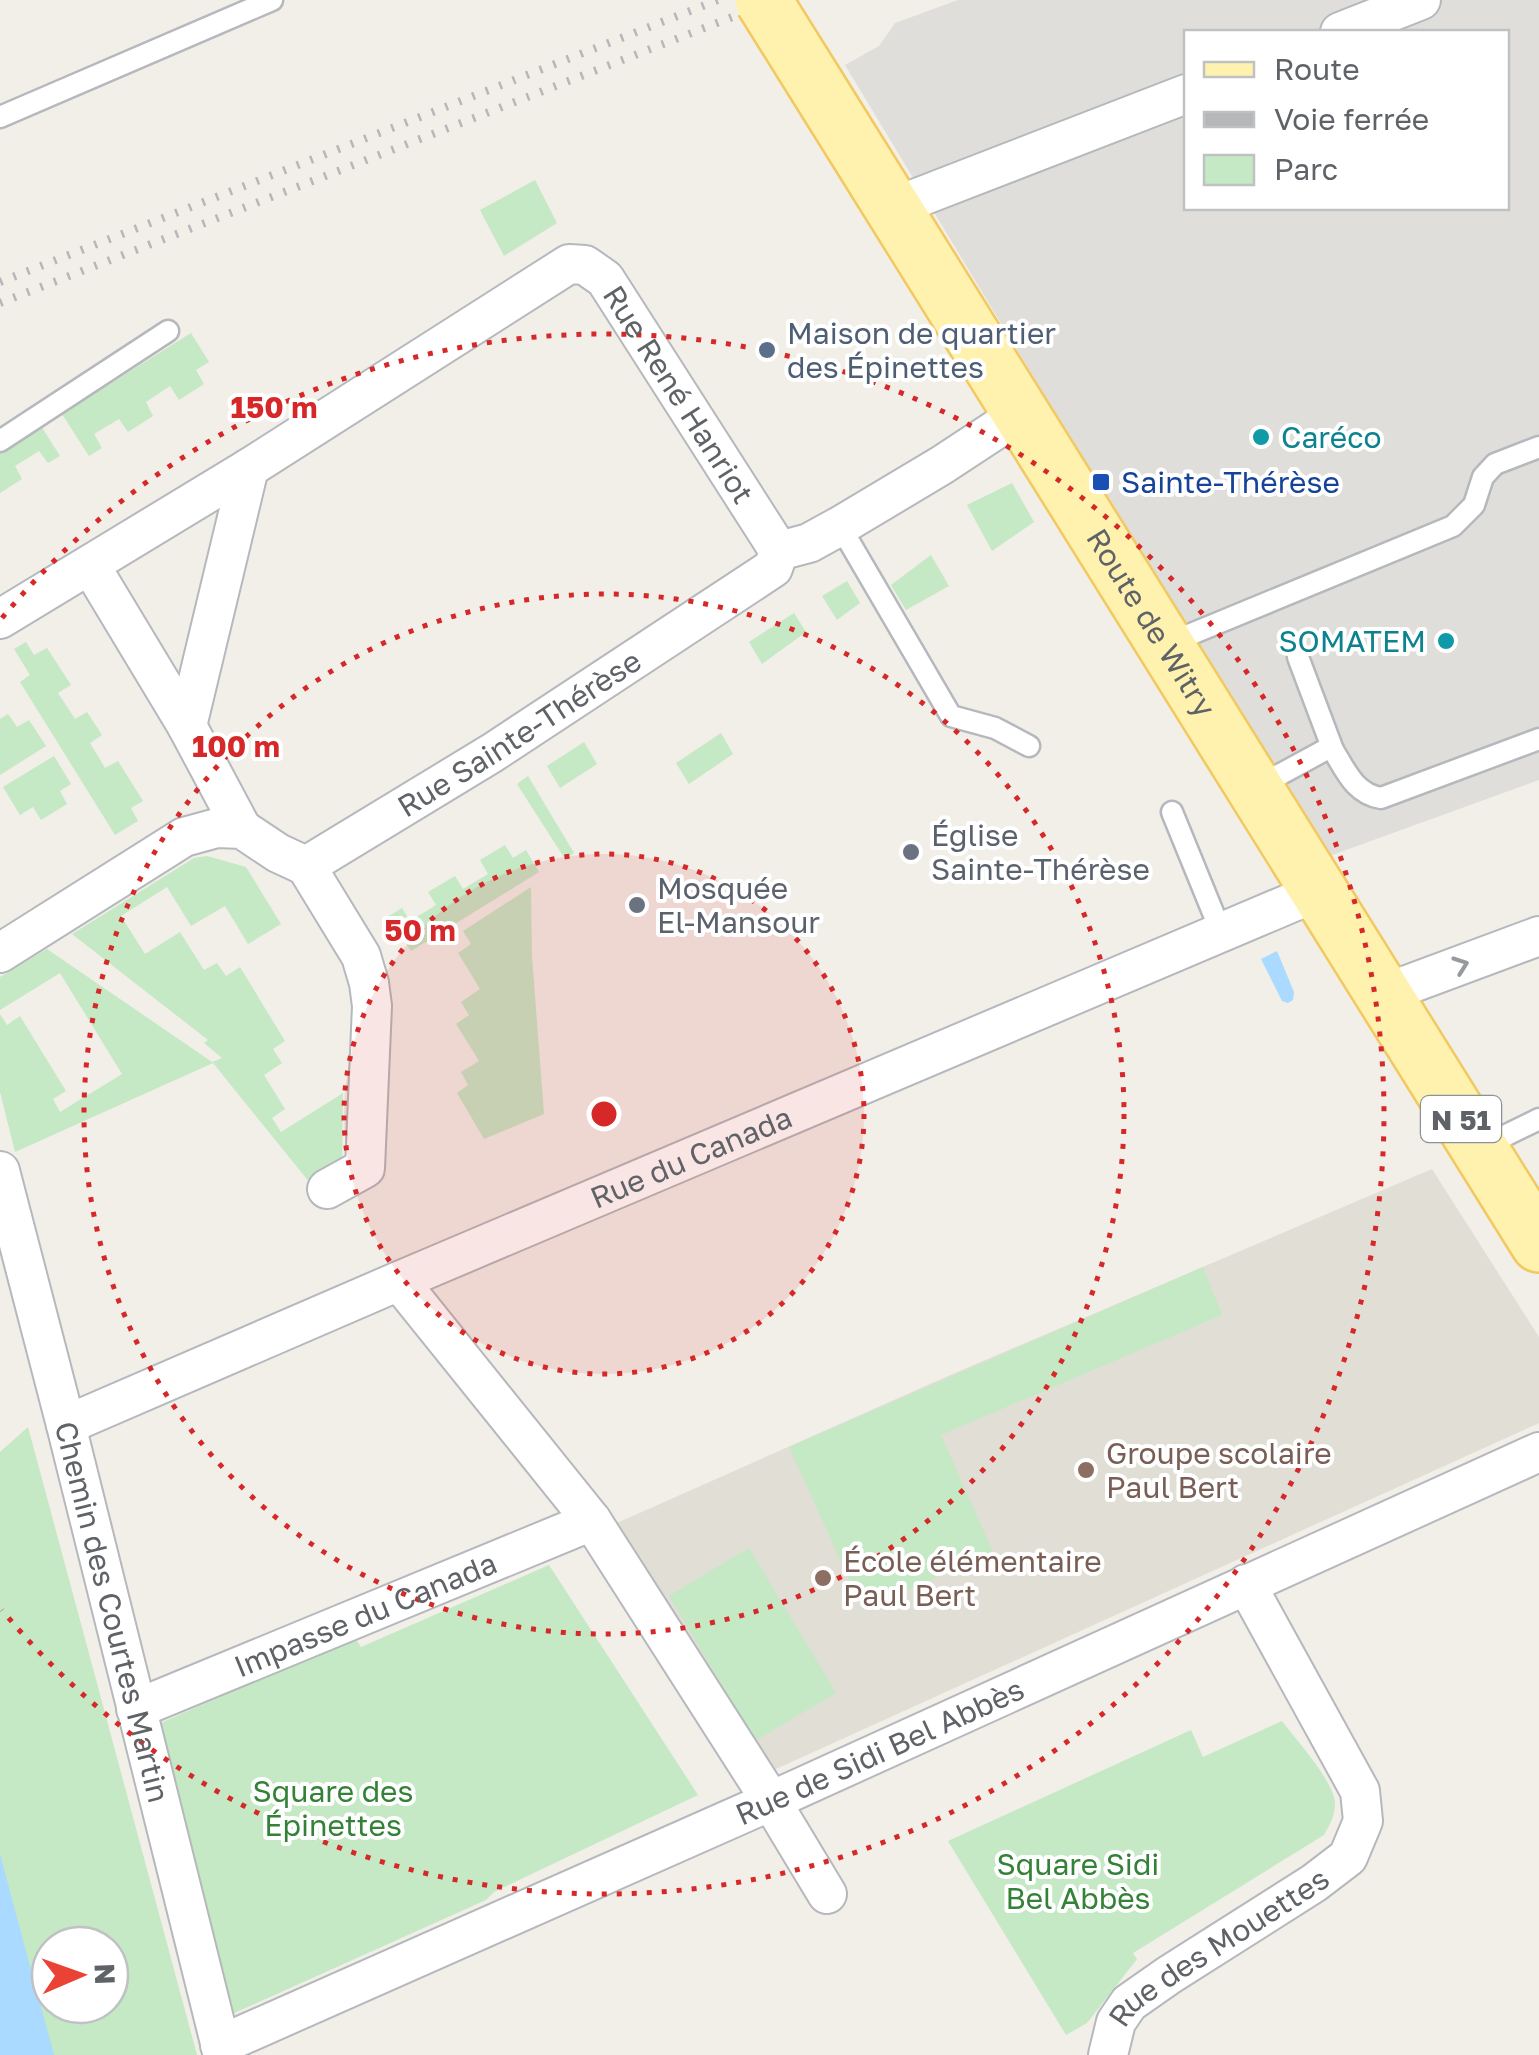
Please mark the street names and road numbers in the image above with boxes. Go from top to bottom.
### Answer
street label: Rue René Hanriot [596,279,762,510]
street label: Route de Witry [1079,522,1224,723]
street label: Rue Sainte-Thérèse [391,642,648,824]
road number: N 51 [1421,1096,1501,1142]
street label: Rue du Canada [585,1099,797,1216]
street label: Chemin des Courtes Martin [48,1418,177,1806]
street label: Impasse du Canada [229,1544,502,1685]
street label: Rue de Sidi Bel Abbès [730,1671,1029,1832]
street label: Rue des Mouettes [1100,1860,1336,2033]

